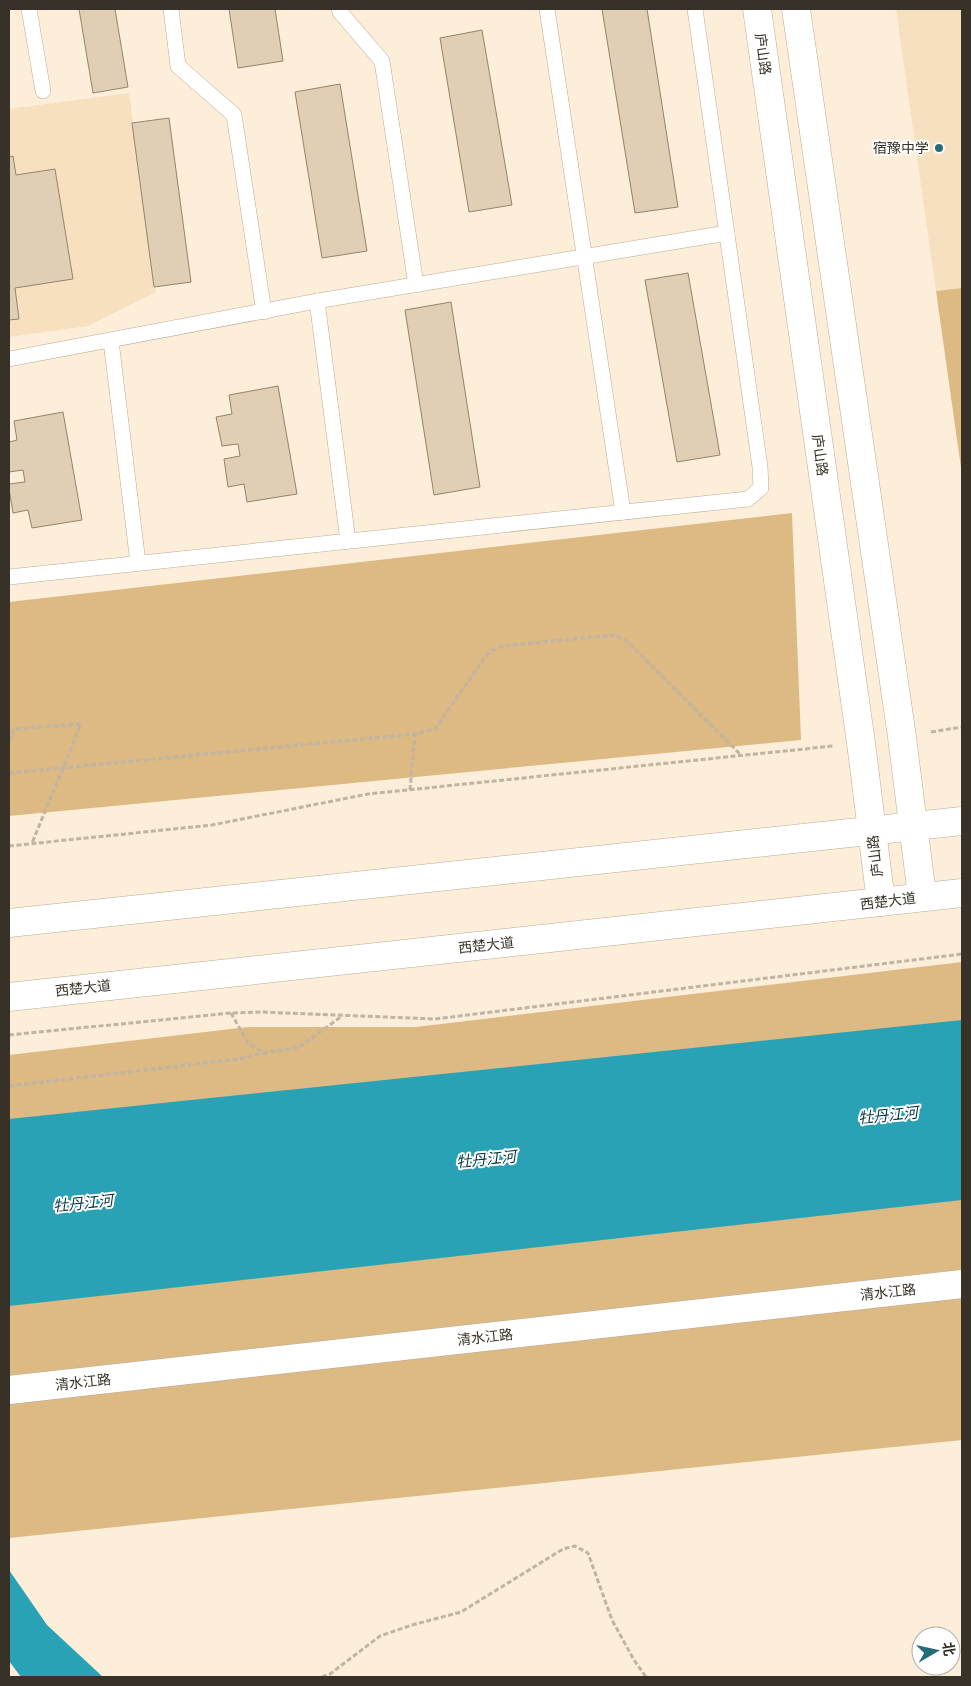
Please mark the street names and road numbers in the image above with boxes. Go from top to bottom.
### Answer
street label: 庐山路 [751,32,775,76]
street label: 庐山路 [808,433,832,477]
street label: 庐山路 [864,834,886,878]
street label: 西楚大道 [859,889,917,913]
street label: 西楚大道 [457,933,515,957]
street label: 西楚大道 [54,976,112,1000]
street label: 清水江路 [859,1280,917,1304]
street label: 清水江路 [456,1325,514,1349]
street label: 清水江路 [54,1370,112,1394]

